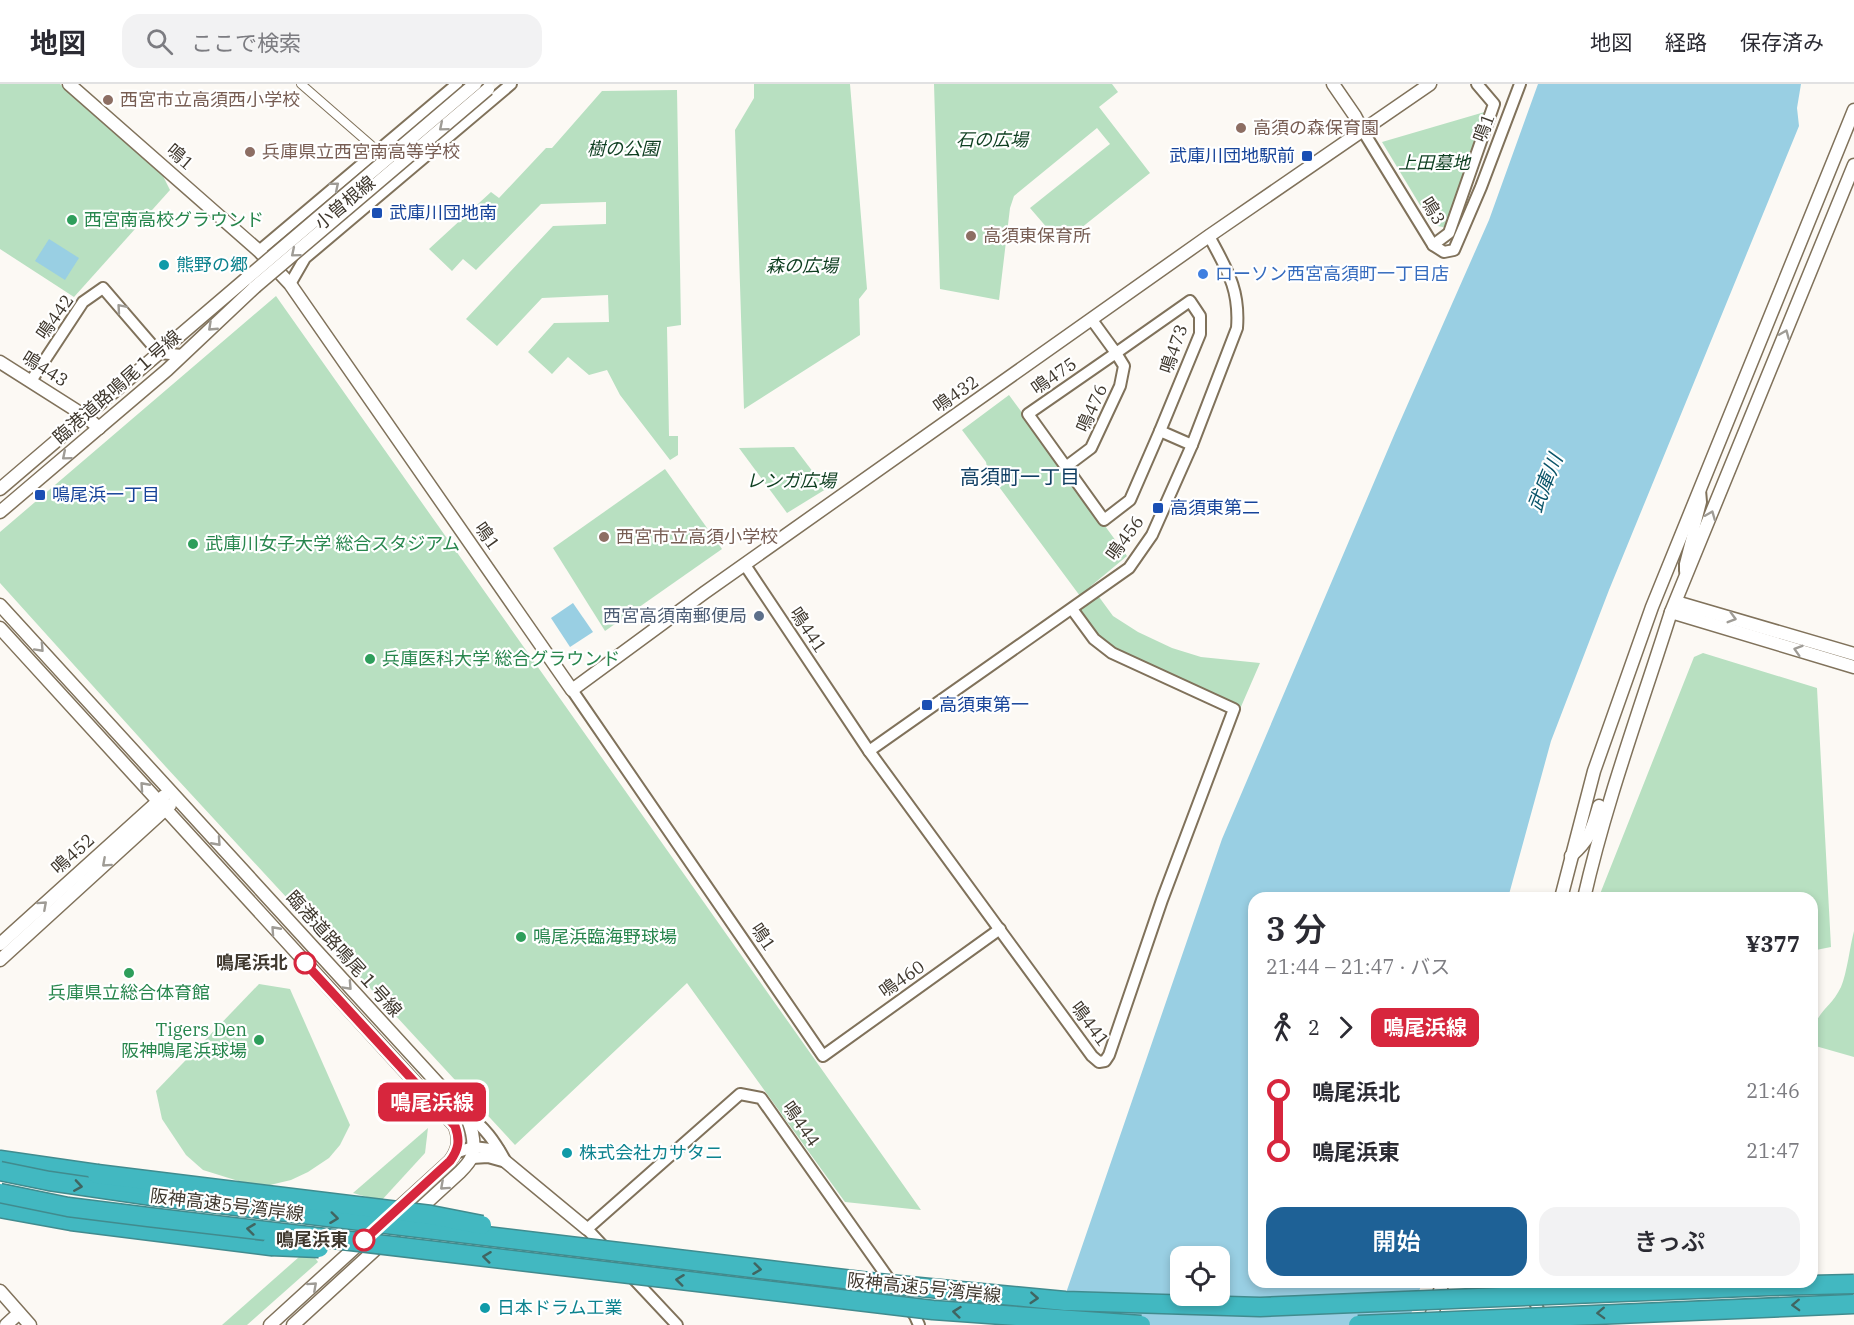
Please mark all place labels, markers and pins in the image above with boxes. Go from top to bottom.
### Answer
place label: 西宮市立高須西小学校 [120,88,300,111]
marker: 西宮市立高須西小学校 [101,93,115,107]
place label: 高須の森保育園 [1253,116,1379,139]
marker: 高須の森保育園 [1234,121,1248,135]
place label: 兵庫県立西宮南高等学校 [262,140,460,163]
place label: 武庫川団地駅前 [1169,144,1295,167]
marker: 兵庫県立西宮南高等学校 [243,145,257,159]
marker: 武庫川団地駅前 [1300,149,1314,163]
place label: 武庫川団地南 [389,201,497,224]
marker: 武庫川団地南 [370,206,384,220]
place label: 西宮南高校グラウンド [84,208,264,231]
marker: 西宮南高校グラウンド [65,213,79,227]
place label: 高須東保育所 [983,224,1091,247]
marker: 高須東保育所 [964,229,978,243]
place label: 熊野の郷 [176,253,248,276]
marker: 熊野の郷 [157,258,171,272]
place label: ローソン西宮高須町一丁目店 [1215,262,1449,285]
marker: ローソン西宮高須町一丁目店 [1196,267,1210,281]
place label: 鳴尾浜一丁目 [52,483,160,506]
marker: 鳴尾浜一丁目 [33,488,47,502]
place label: 高須東第二 [1170,496,1260,519]
marker: 高須東第二 [1151,501,1165,515]
place label: 西宮市立高須小学校 [616,525,778,548]
marker: 西宮市立高須小学校 [597,530,611,544]
place label: 武庫川女子大学 総合スタジアム [205,532,460,555]
marker: 武庫川女子大学 総合スタジアム [186,537,200,551]
place label: 西宮高須南郵便局 [603,604,747,627]
marker: 西宮高須南郵便局 [752,609,766,623]
place label: 兵庫医科大学 総合グラウンド [382,647,620,670]
marker: 兵庫医科大学 総合グラウンド [363,652,377,666]
place label: 高須東第一 [939,693,1029,716]
marker: 高須東第一 [920,698,934,712]
place label: 鳴尾浜臨海野球場 [533,925,677,948]
marker: 鳴尾浜臨海野球場 [514,930,528,944]
place label: 鳴尾浜北 [216,951,288,974]
marker: 鳴尾浜北 [294,952,316,974]
marker: 兵庫県立総合体育館 [122,966,136,980]
place label: 兵庫県立総合体育館 [48,981,210,1004]
place label: Tigers Den 阪神鳴尾浜球場 [121,1018,247,1062]
marker: Tigers Den 阪神鳴尾浜球場 [252,1033,266,1047]
place label: 株式会社カサタニ [579,1141,723,1164]
marker: 株式会社カサタニ [560,1146,574,1160]
place label: 鳴尾浜東 [276,1228,348,1251]
marker: 鳴尾浜東 [353,1229,375,1251]
place label: 日本ドラム工業 [497,1296,622,1319]
marker: 日本ドラム工業 [478,1301,492,1315]

